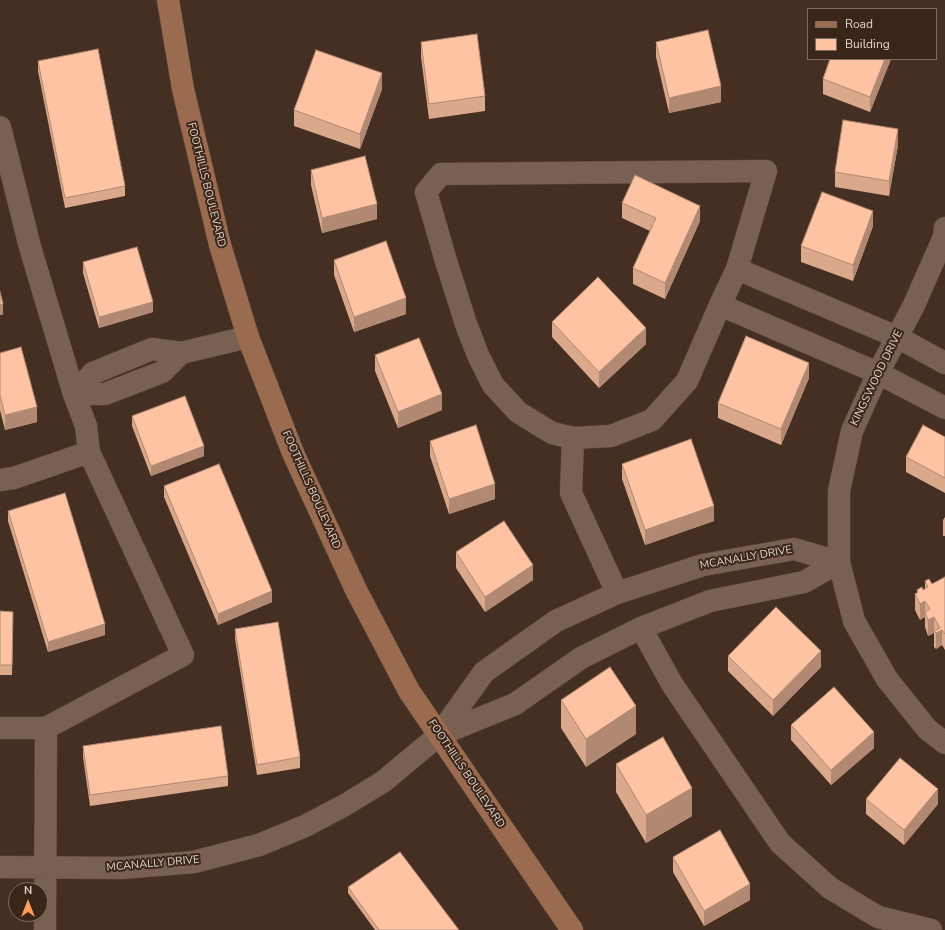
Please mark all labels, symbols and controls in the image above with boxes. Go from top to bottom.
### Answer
legend [807,8,937,60]
text: Road [845,16,873,32]
text: Building [845,36,890,52]
street label: FOOTHILLS BOULEVARD [184,121,228,249]
street label: KINGSWOOD DRIVE [848,328,906,428]
street label: FOOTHILLS BOULEVARD [279,429,343,551]
street label: MCANALLY DRIVE [699,543,793,573]
street label: FOOTHILLS BOULEVARD [425,717,507,831]
street label: MCANALLY DRIVE [106,853,200,875]
north arrow [8,882,48,922]
text: N [24,883,32,898]

